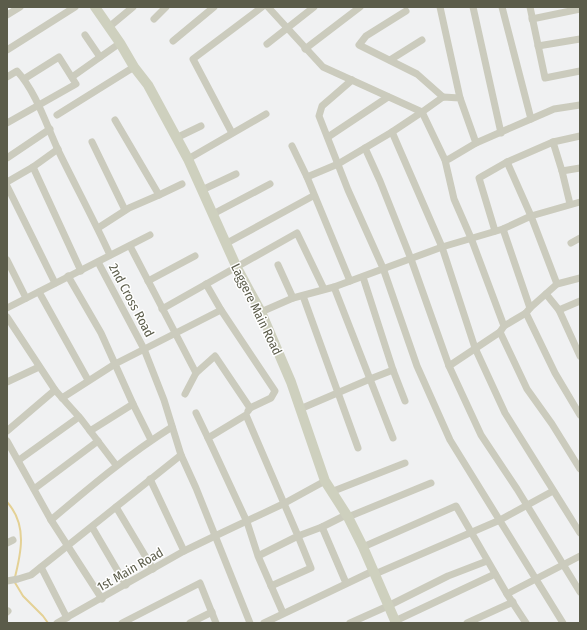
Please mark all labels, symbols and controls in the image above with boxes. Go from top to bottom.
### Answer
street label: 2nd Cross Road [106,261,157,340]
street label: Laggere Main Road [228,261,285,357]
street label: 1st Main Road [95,545,166,594]

